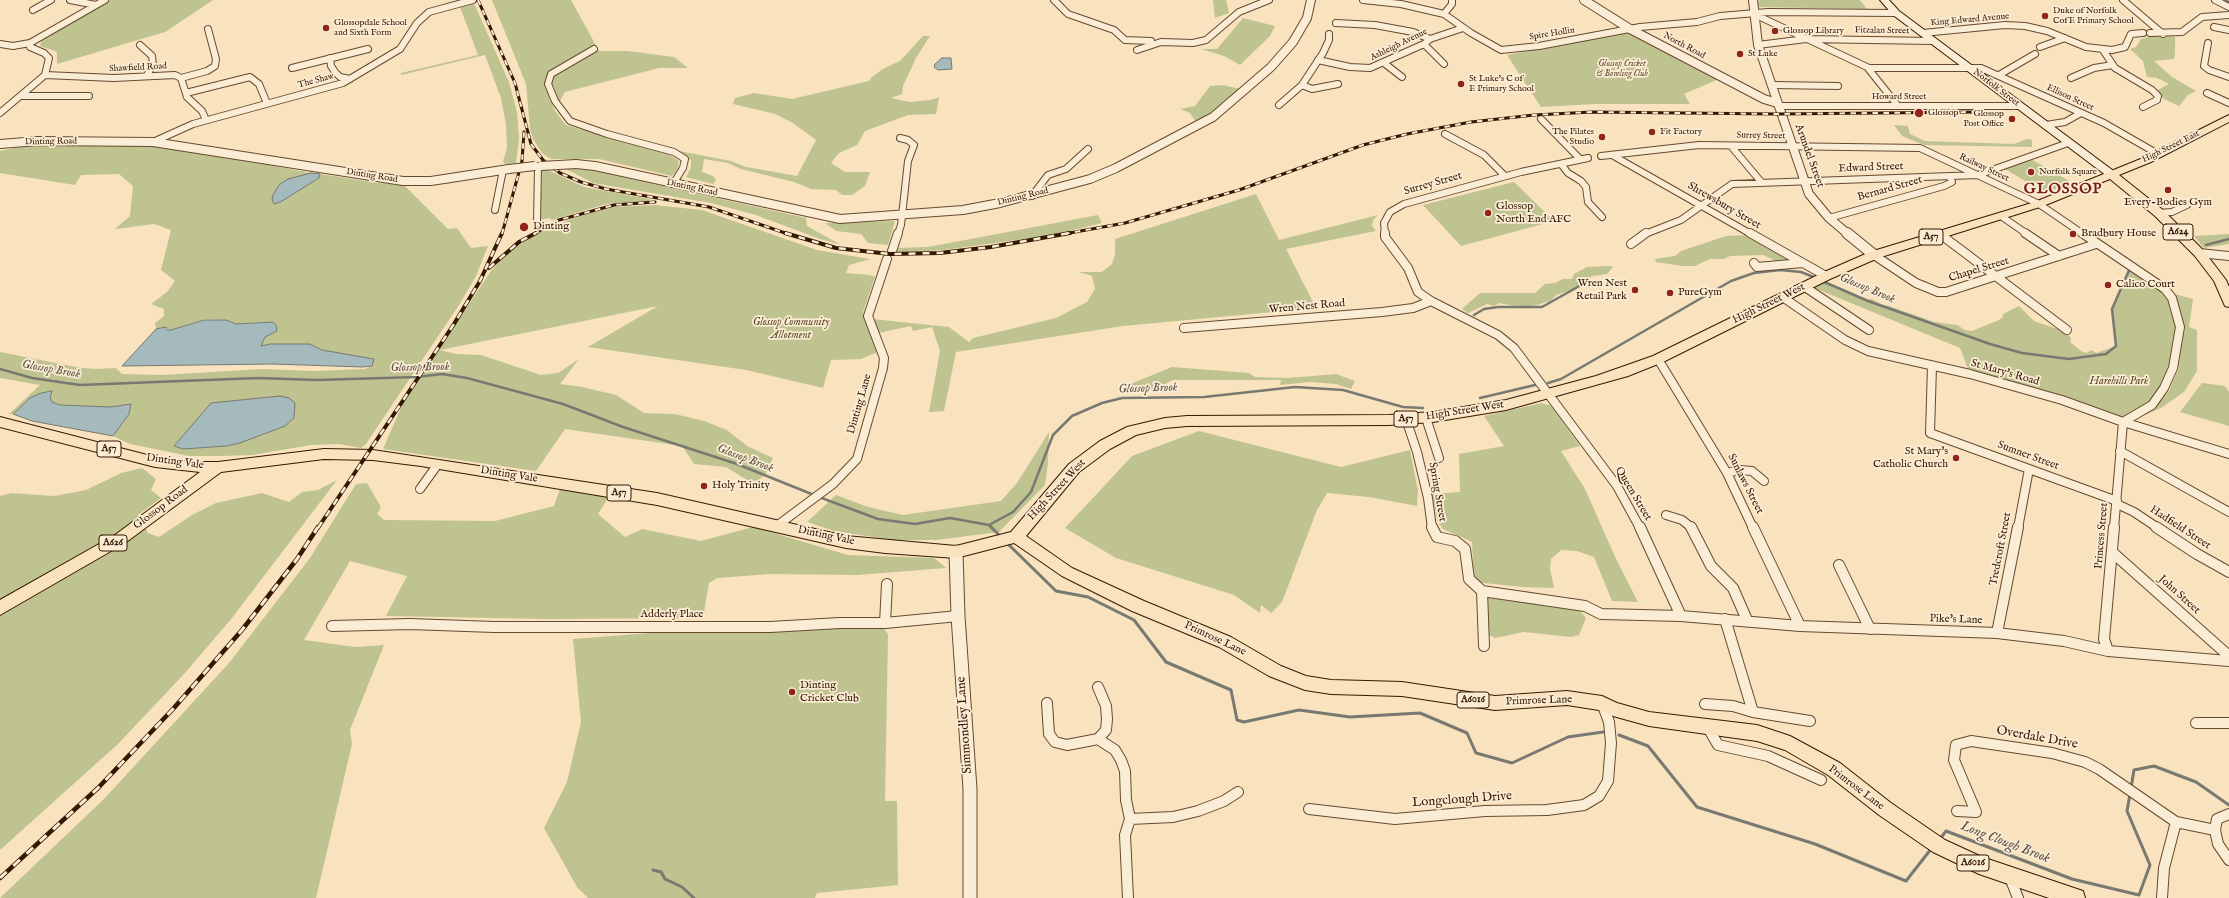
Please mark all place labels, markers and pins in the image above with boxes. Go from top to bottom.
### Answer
place label: Duke of Norfolk CofE Primary School [2053,6,2134,27]
marker: Duke of Norfolk CofE Primary School [2040,11,2050,21]
place label: Glossopdale School and Sixth Form [334,18,407,39]
marker: Glossopdale School and Sixth Form [321,23,331,33]
marker: Glossop Library [1770,26,1780,36]
place label: Glossop Library [1783,26,1844,36]
marker: St Luke [1735,49,1745,59]
place label: St Luke [1748,49,1778,59]
place label: St Luke's C of E Primary School [1469,74,1534,95]
marker: St Luke's C of E Primary School [1456,79,1466,89]
marker: Glossop [1913,107,1925,119]
place label: Glossop [1928,108,1958,118]
place label: Glossop Post Office [1963,109,2004,130]
marker: Glossop Post Office [2007,114,2017,124]
place label: The Pilates Studio [1552,127,1594,148]
marker: Fit Factory [1647,127,1657,137]
place label: Fit Factory [1660,127,1702,137]
marker: The Pilates Studio [1597,132,1607,142]
marker: Norfolk Square [2026,167,2036,177]
place label: Norfolk Square [2039,167,2097,177]
marker: Every-Bodies Gym [2163,185,2173,195]
place label: Every-Bodies Gym [2124,196,2212,210]
place label: Glossop North End AFC [1496,200,1571,226]
marker: Glossop North End AFC [1483,208,1493,218]
place label: Dinting [533,220,569,234]
marker: Dinting [518,221,530,233]
place label: Bradbury House [2081,227,2156,241]
marker: Bradbury House [2068,229,2078,239]
place label: Wren Nest Retail Park [1576,277,1627,303]
place label: Calico Court [2116,278,2175,292]
marker: Calico Court [2103,280,2113,290]
marker: Wren Nest Retail Park [1630,285,1640,295]
place label: PureGym [1678,286,1722,300]
marker: PureGym [1665,288,1675,298]
place label: St Mary's Catholic Church [1873,445,1948,471]
marker: St Mary's Catholic Church [1951,453,1961,463]
place label: Holy Trinity [712,479,770,493]
marker: Holy Trinity [699,481,709,491]
place label: Dinting Cricket Club [800,679,859,705]
marker: Dinting Cricket Club [787,687,797,697]

